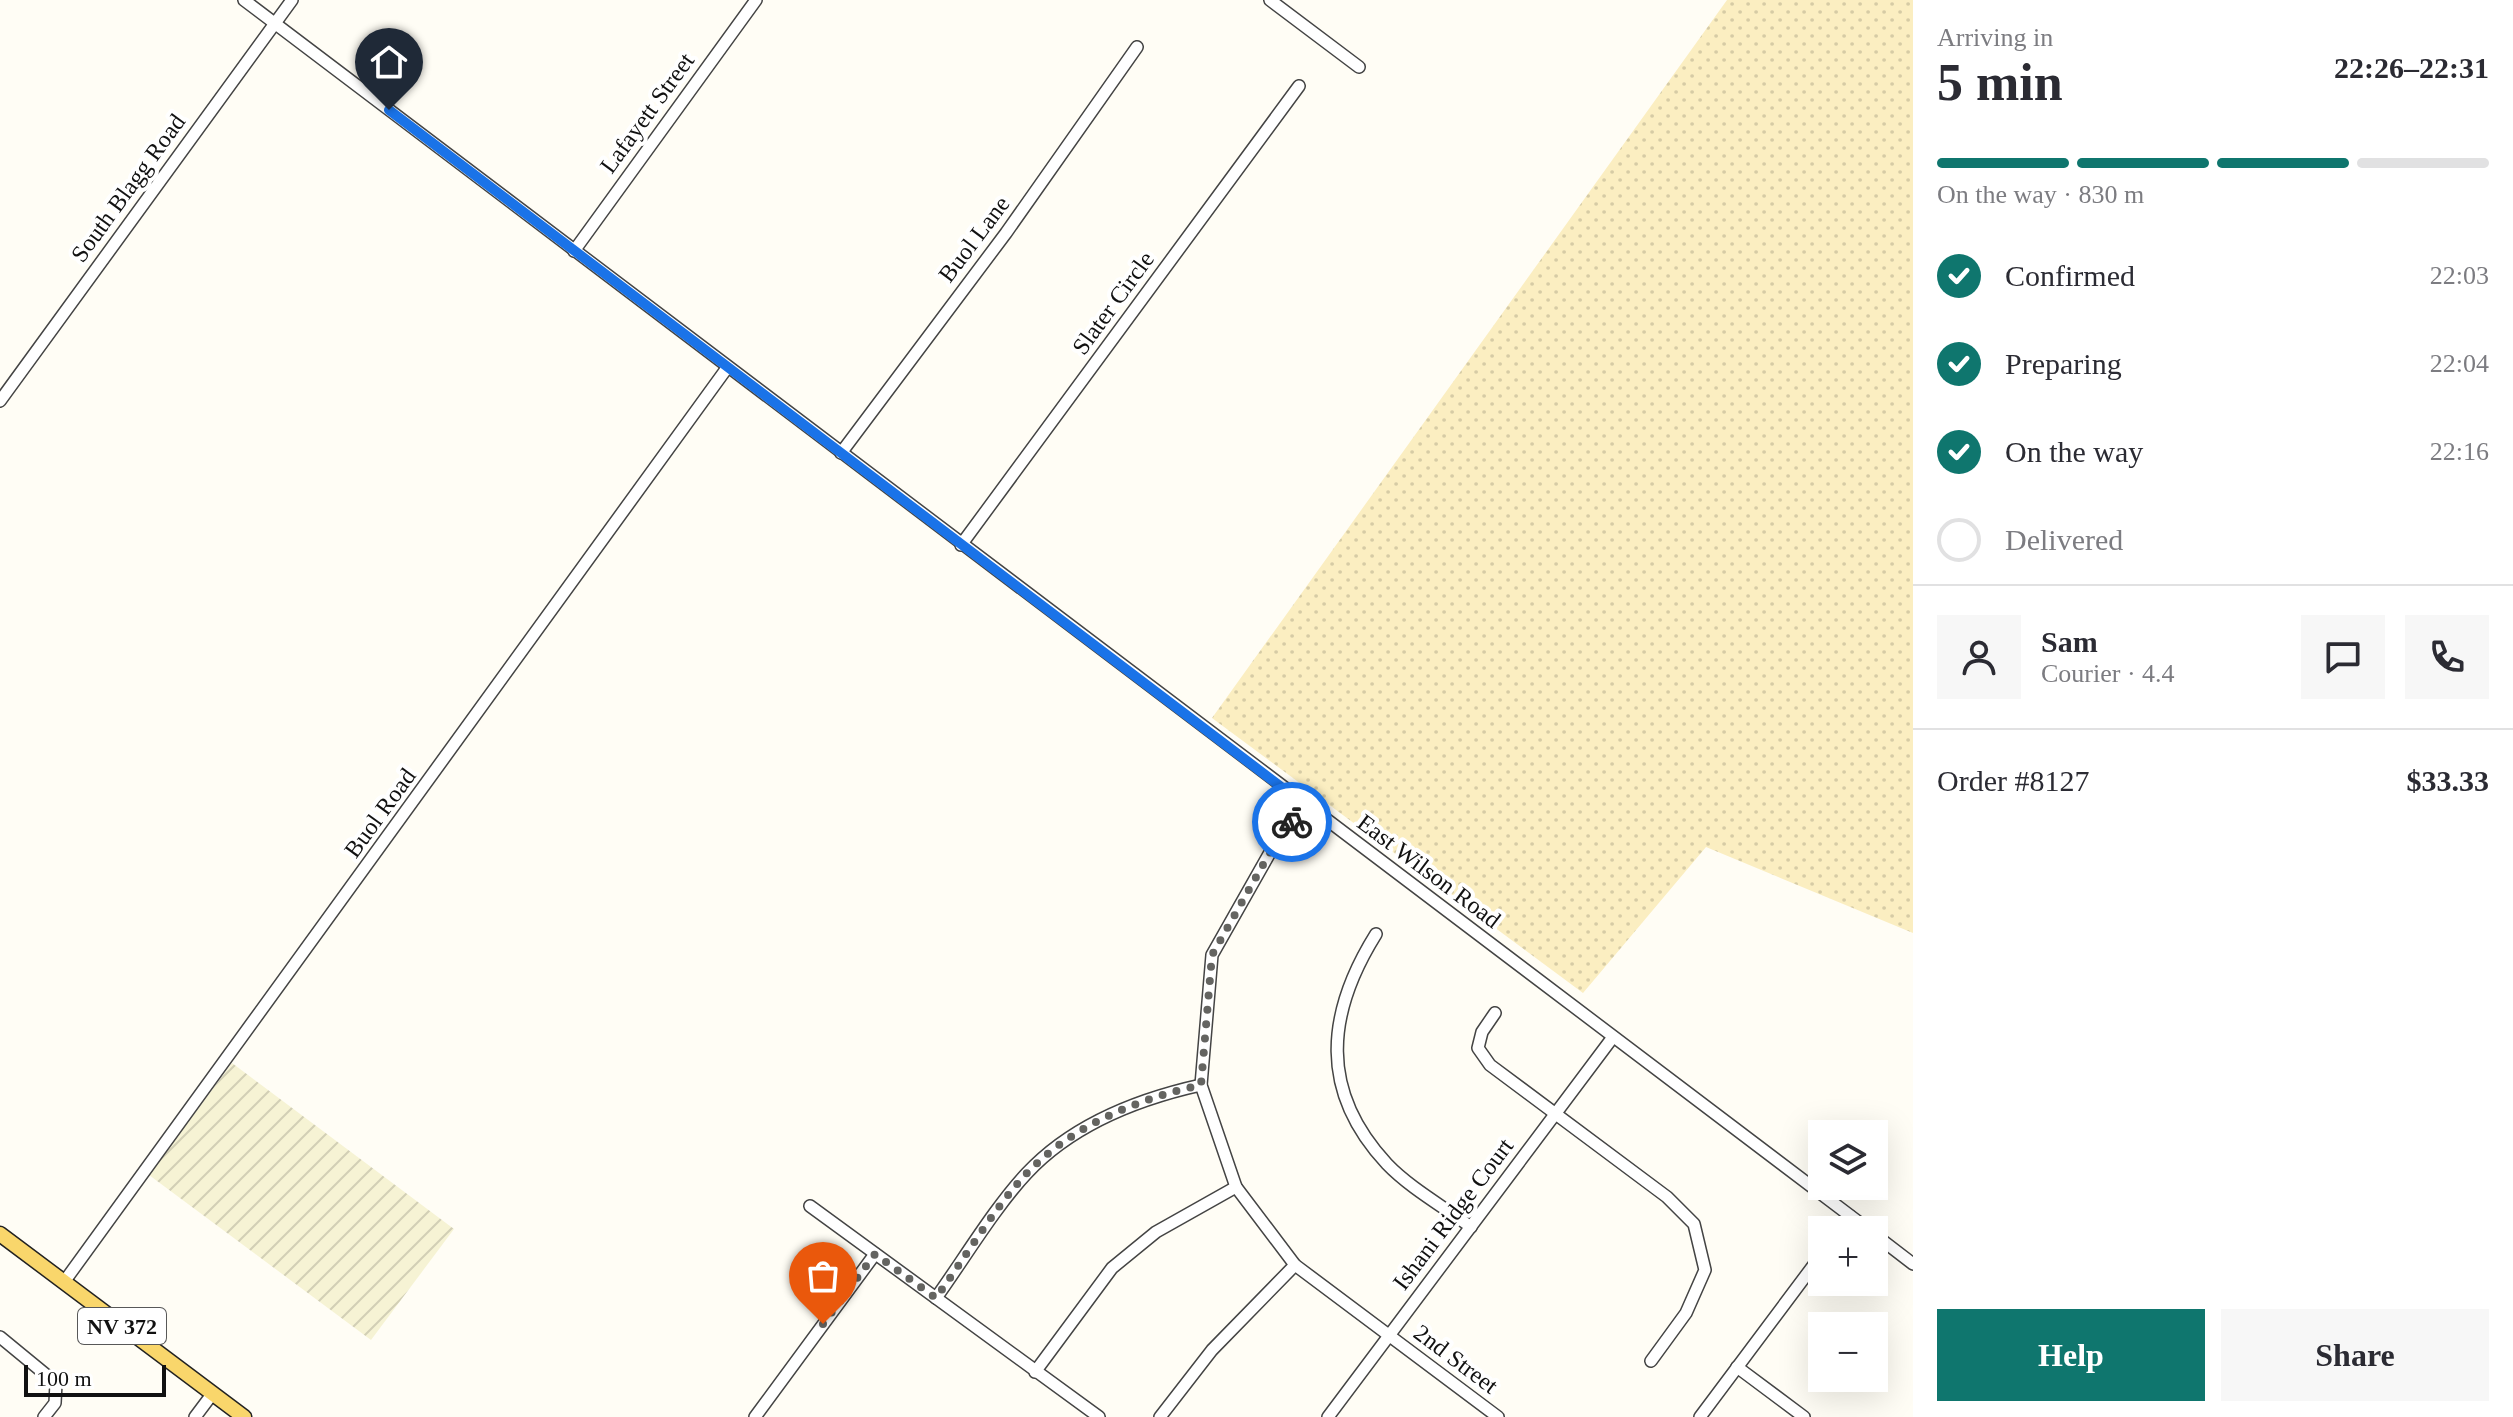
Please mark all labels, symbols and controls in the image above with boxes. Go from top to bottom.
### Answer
text: Arriving in [1937,23,2053,52]
pin [355,28,423,110]
icon: home [367,40,411,84]
street label: Lafayett Street [595,48,699,178]
text: 22:26–22:31 [2334,51,2489,84]
text: 5 min [1937,54,2063,111]
street label: South Blagg Road [66,109,190,267]
text: On the way · 830 m [1937,180,2144,209]
street label: Buol Lane [933,191,1015,287]
street label: Slater Circle [1067,247,1159,359]
icon: check [1937,254,1981,298]
text: Confirmed [2005,259,2135,292]
text: 22:03 [2430,261,2489,290]
icon: check [1937,342,1981,386]
text: Preparing [2005,347,2122,380]
text: 22:04 [2430,349,2489,378]
icon: check [1937,430,1981,474]
text: On the way [2005,435,2143,468]
text: 22:16 [2430,437,2489,466]
text: Delivered [2005,523,2123,556]
button: person [1937,615,2021,699]
button: chat [2301,615,2385,699]
button: phone [2405,615,2489,699]
text: Sam [2041,625,2098,658]
text: Courier · 4.4 [2041,659,2175,688]
street label: Buol Road [339,764,421,862]
text: Order #8127 [1937,764,2089,797]
text: $33.33 [2407,764,2489,797]
courier [1252,782,1332,862]
icon: bike [1270,800,1314,844]
street label: East Wilson Road [1353,809,1505,933]
map controls [1808,1120,1888,1392]
button: layers [1808,1120,1888,1200]
street label: Ishani Ridge Court [1388,1133,1519,1295]
button: + [1808,1216,1888,1296]
pin [789,1242,857,1324]
icon: bag [801,1254,845,1298]
road number: NV 372 [78,1308,166,1344]
button: Help [1937,1309,2205,1401]
button: Share [2221,1309,2489,1401]
button: − [1808,1312,1888,1392]
street label: 2nd Street [1409,1319,1503,1399]
scale bar [24,1361,166,1397]
text: 100 m [36,1366,92,1391]

